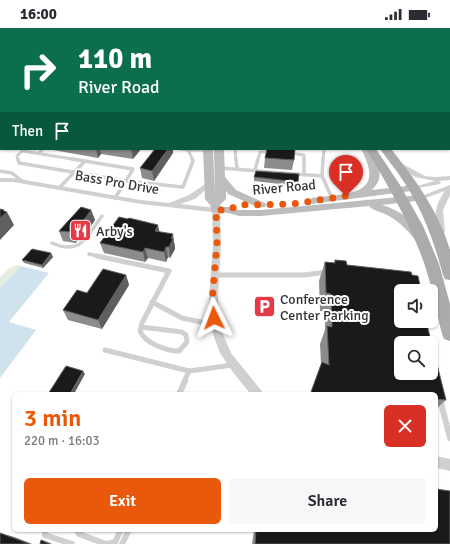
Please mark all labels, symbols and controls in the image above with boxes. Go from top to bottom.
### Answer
text: 16:00 [20,5,57,23]
text: 110 m [78,42,152,76]
icon: right [12,44,64,96]
text: River Road [78,76,160,98]
icon: arrive [51,120,73,142]
text: Then [12,122,43,140]
pin [329,155,363,196]
icon: arrive [335,161,357,183]
street label: Bass Pro Drive [73,167,160,198]
street label: River Road [252,176,316,199]
restaurant icon: Arby's [67,218,93,244]
place label: Arby's [96,223,133,240]
map controls [394,284,438,380]
button: sound [394,284,438,328]
place label: Conference Center Parking [280,291,369,324]
parking icon: Conference Center Parking [251,294,277,320]
position arrow [193,297,235,339]
button: search [394,336,438,380]
text: 3 min [24,403,81,433]
button: close [384,405,426,447]
text: 220 m · 16:03 [24,433,100,449]
button: Exit [24,478,221,524]
button: Share [229,478,426,524]

